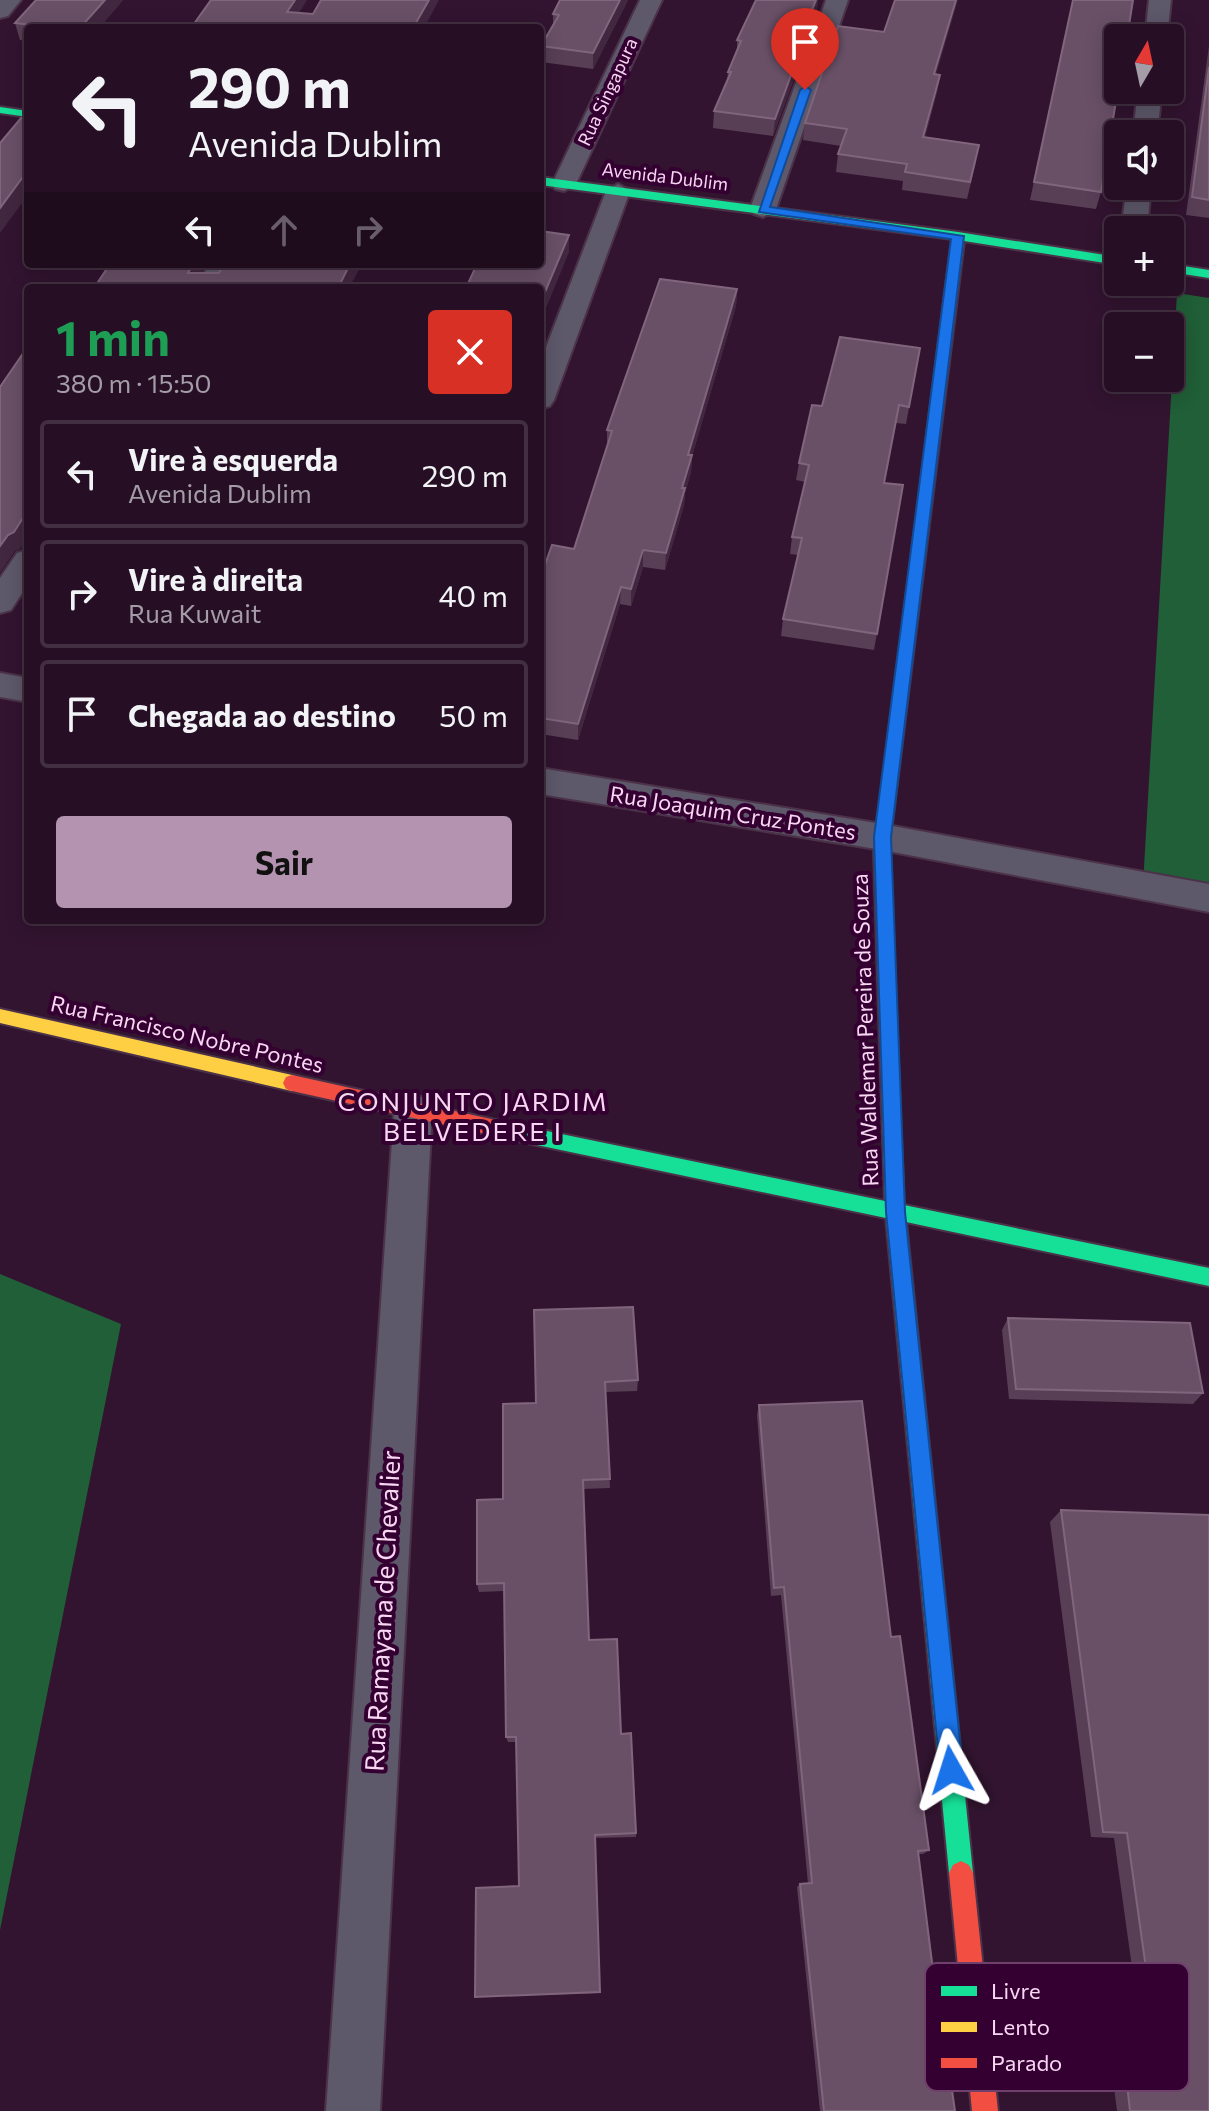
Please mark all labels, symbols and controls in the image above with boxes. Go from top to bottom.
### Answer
pin [771,8,839,90]
icon: arrive [783,20,827,64]
north arrow [1104,24,1184,104]
map controls [1104,24,1184,392]
street label: Rua Singapura [572,34,642,149]
text: 290 m [188,51,351,120]
icon: left [56,56,160,160]
text: Avenida Dublim [188,120,442,164]
button: sound [1104,120,1184,200]
street label: Avenida Dublim [601,157,730,195]
icon: left [178,208,222,252]
icon: ahead [262,208,306,252]
icon: right [346,208,390,252]
button: + [1104,216,1184,296]
text: 1 min [56,307,170,366]
button: close [428,310,512,394]
button: − [1104,312,1184,392]
text: 380 m · 15:50 [56,367,211,398]
text: Vire à esquerda [128,440,338,477]
icon: left [60,452,104,496]
text: 290 m [422,456,508,493]
text: Avenida Dublim [128,477,312,508]
text: Vire à direita [128,560,303,597]
icon: right [60,572,104,616]
text: 40 m [439,576,508,613]
text: Rua Kuwait [128,597,262,628]
icon: arrive [60,692,104,736]
text: Chegada ao destino [128,696,396,733]
text: 50 m [439,696,508,733]
street label: Rua Joaquim Cruz Pontes [608,780,858,845]
button: Sair [56,816,512,908]
street label: Rua Waldemar Pereira de Souza [846,873,883,1187]
street label: Rua Francisco Nobre Pontes [48,989,326,1078]
district label: CONJUNTO JARDIM BELVEDERE I [337,1085,609,1146]
street label: Rua Ramayana de Chevalier [358,1450,405,1772]
position arrow [909,1728,993,1812]
legend [925,1963,1189,2091]
text: Livre [991,1977,1041,2004]
text: Lento [991,2013,1050,2040]
text: Parado [991,2049,1062,2076]

